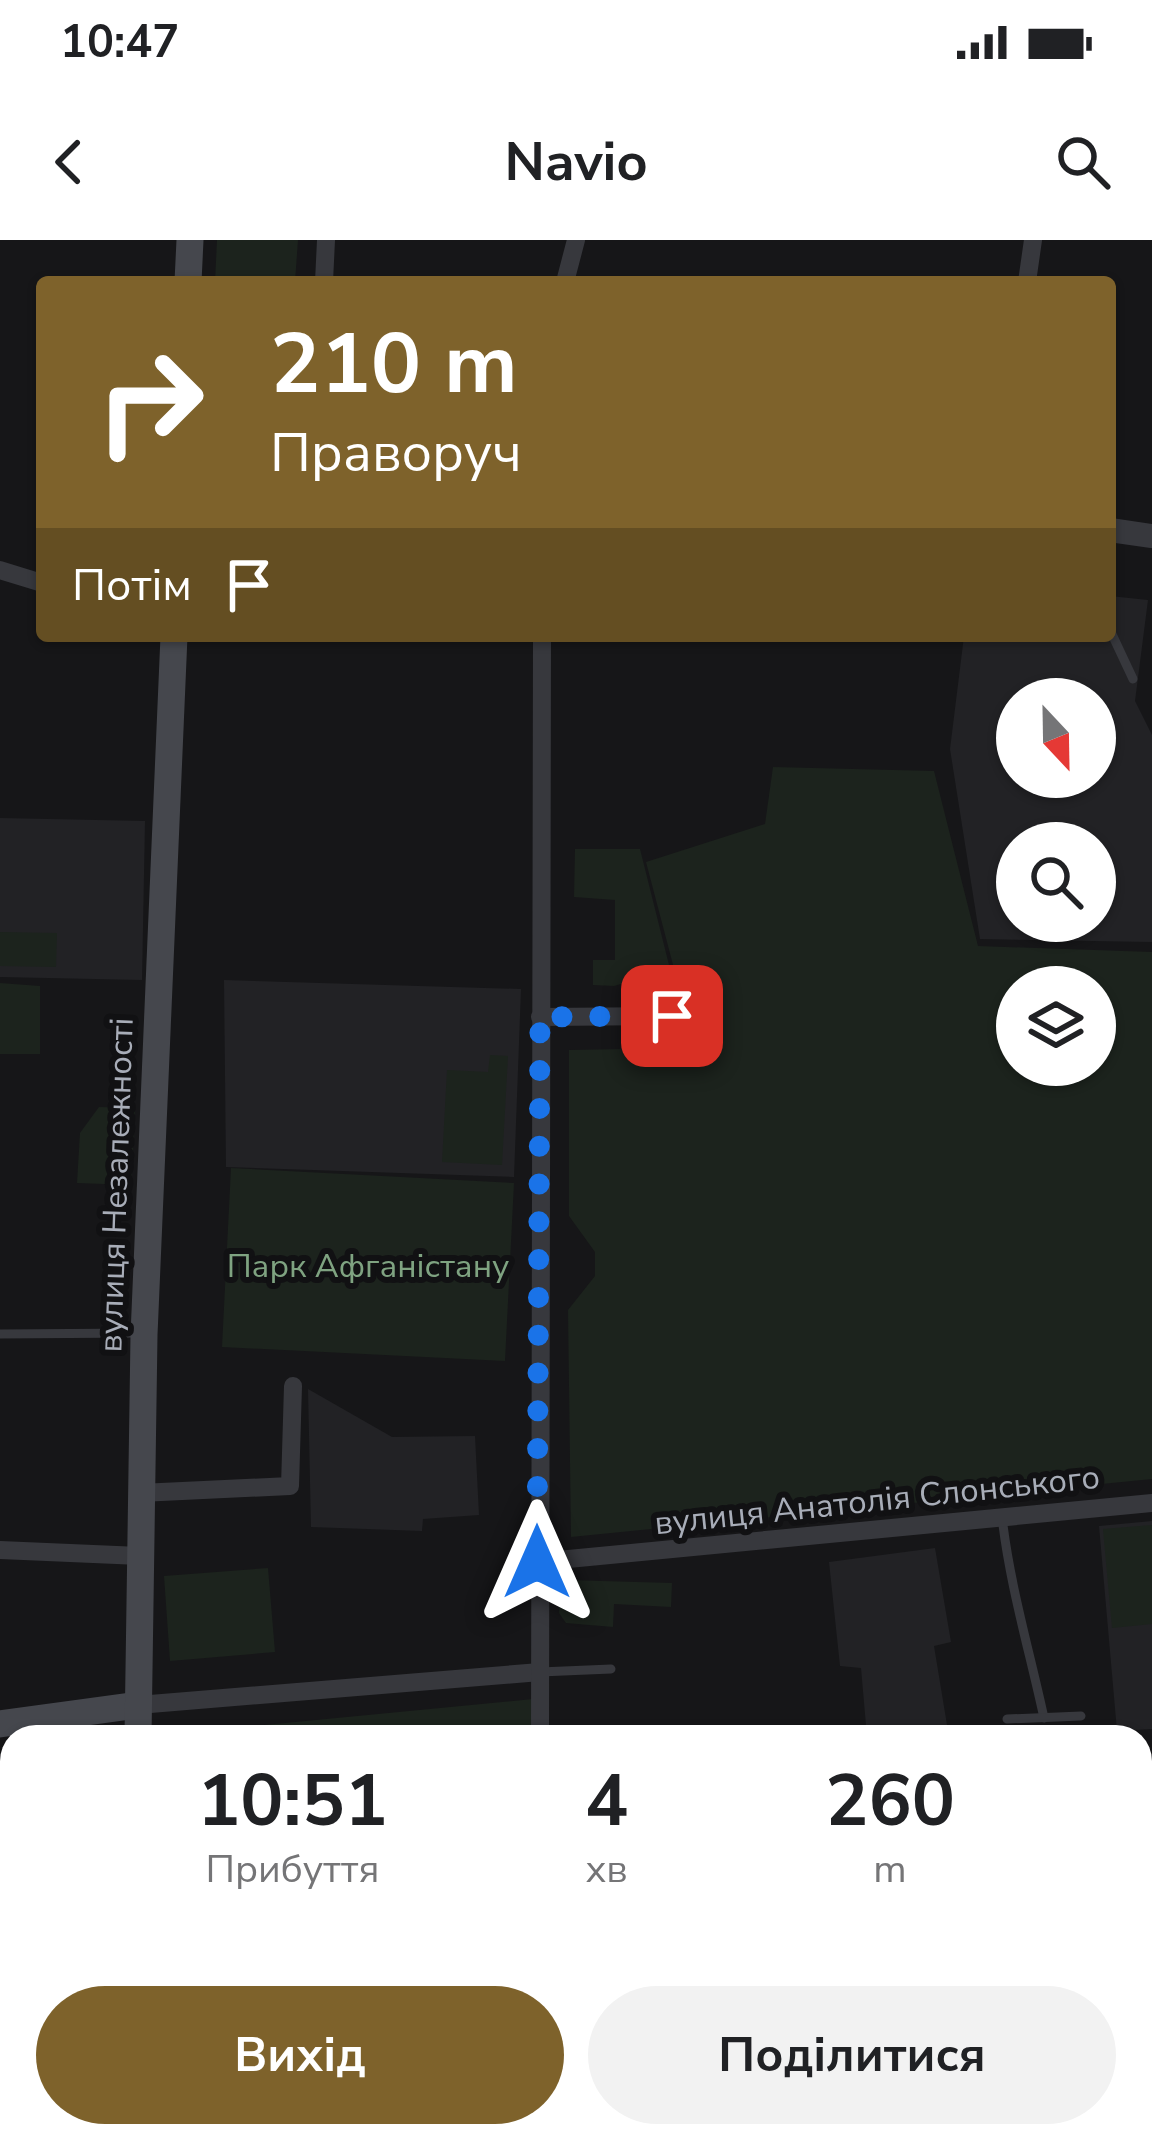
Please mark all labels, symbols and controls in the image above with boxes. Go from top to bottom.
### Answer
text: 10:47 [60,12,179,73]
text: Navio [505,125,648,199]
icon: back [36,129,102,195]
icon: search [1050,129,1116,195]
text: 210 m [270,307,518,422]
icon: right [72,324,228,480]
text: Праворуч [270,416,522,490]
icon: arrive [216,552,282,618]
text: Потім [72,555,192,616]
north arrow [996,678,1116,798]
map controls [996,678,1116,1086]
button: search [996,822,1116,942]
pin [621,965,723,1067]
button: layers [996,966,1116,1086]
icon: arrive [639,983,705,1049]
street label: вулиця Незалежності [88,1017,145,1353]
park label: Парк Афганістану [227,1244,509,1289]
street label: вулиця Анатолія Слонського [652,1455,1102,1546]
position arrow [474,1499,600,1625]
text: 10:51 [197,1752,388,1850]
text: 4 [585,1752,628,1850]
text: 260 [825,1752,955,1850]
text: Прибуття [205,1843,379,1896]
text: хв [585,1843,628,1896]
text: m [873,1843,907,1896]
button: Вихід [36,1986,564,2124]
button: Поділитися [588,1986,1116,2124]

